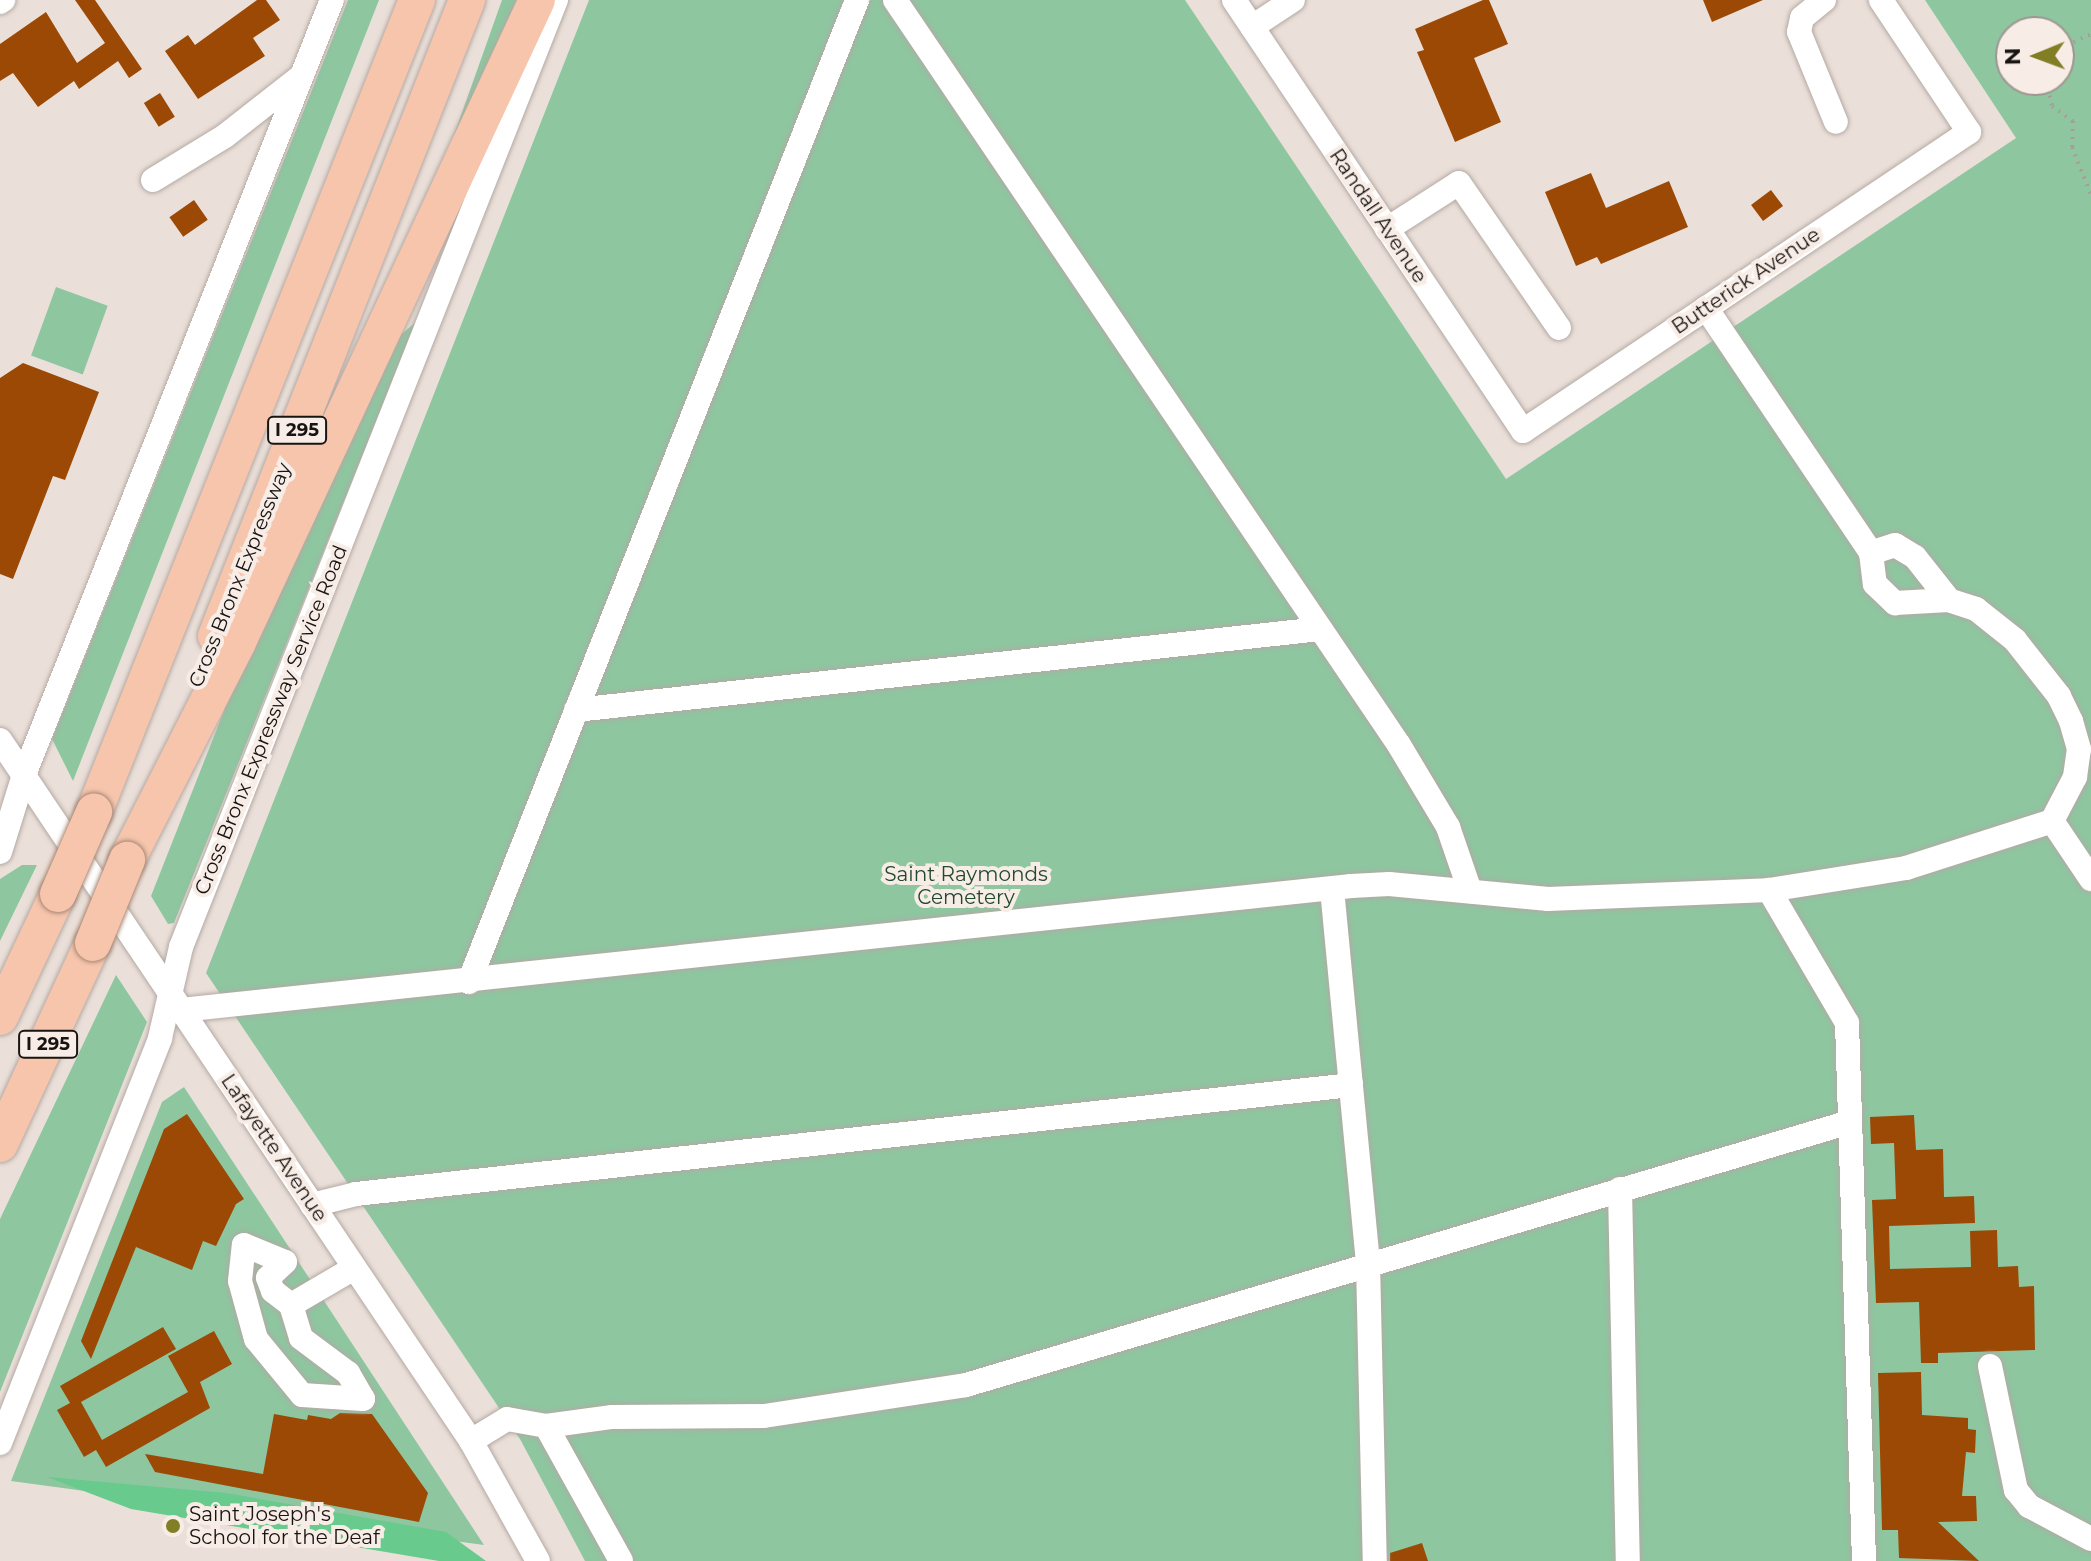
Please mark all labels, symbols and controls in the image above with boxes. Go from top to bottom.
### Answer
north arrow [1995,16,2075,96]
text: N [1999,47,2026,66]
street label: Randall Avenue [1324,144,1432,288]
street label: Butterick Avenue [1667,223,1825,339]
road number: I 295 [267,416,327,444]
street label: Cross Bronx Expressway [184,459,296,691]
street label: Cross Bronx Expressway Service Road [190,542,352,898]
park label: Saint Raymonds Cemetery [884,862,1048,909]
road number: I 295 [18,1030,78,1058]
street label: Lafayette Avenue [216,1070,332,1226]
place label: Saint Joseph's School for the Deaf [189,1502,380,1549]
marker: Saint Joseph's School for the Deaf [164,1517,182,1535]

